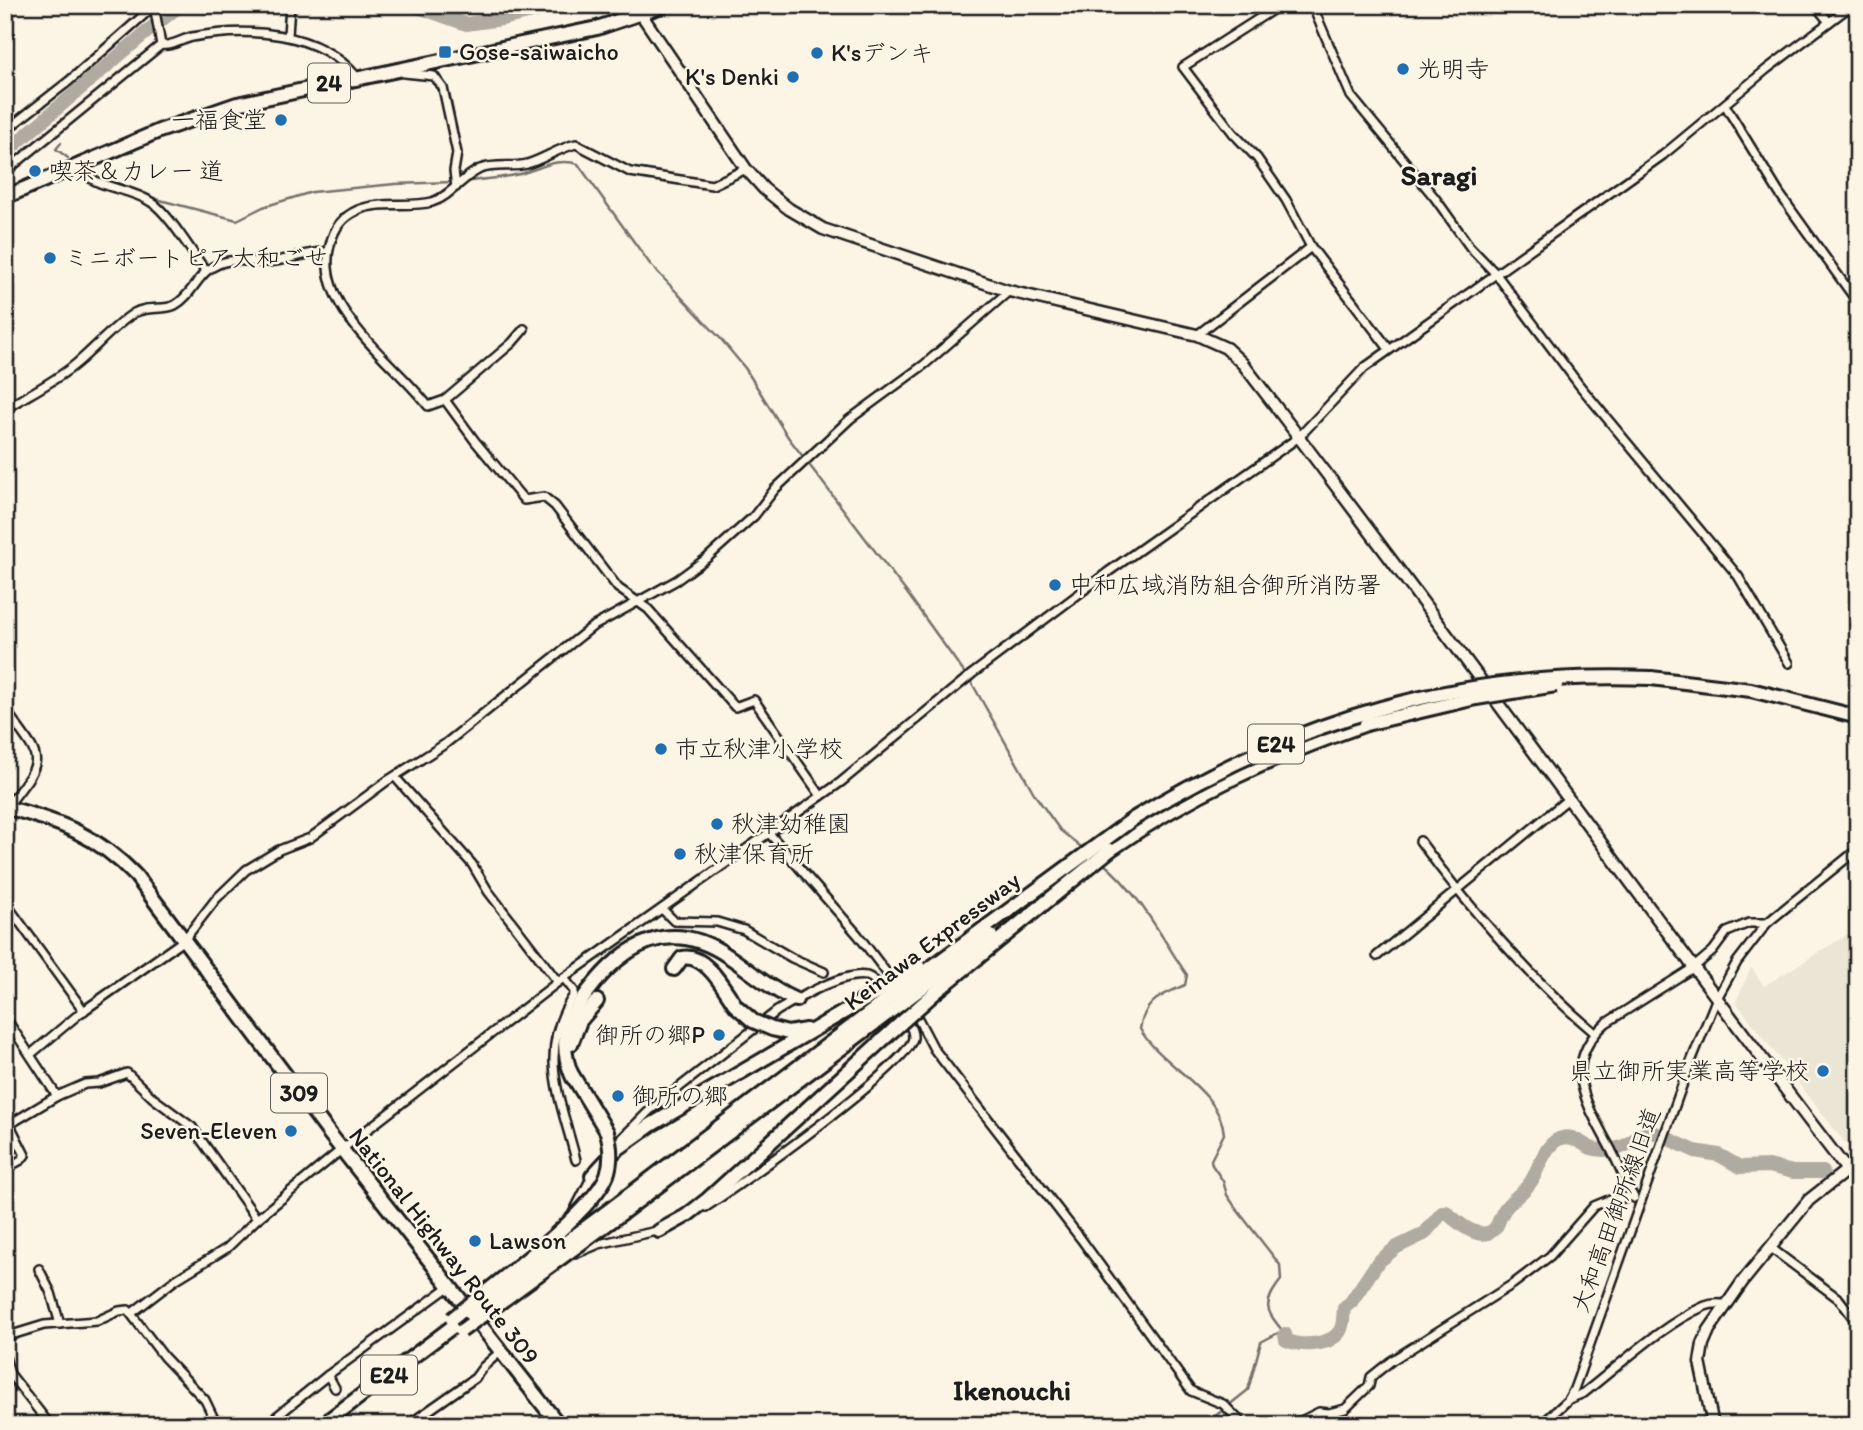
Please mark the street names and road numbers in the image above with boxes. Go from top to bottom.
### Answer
road number: 24 [308,64,350,102]
road number: E24 [1248,724,1304,764]
street label: Keinawa Expressway [838,865,1026,1016]
road number: 309 [271,1074,327,1112]
street label: 大和高田御所線旧道 [1565,1103,1666,1316]
street label: National Highway Route 309 [343,1122,546,1370]
road number: E24 [361,1356,417,1394]

